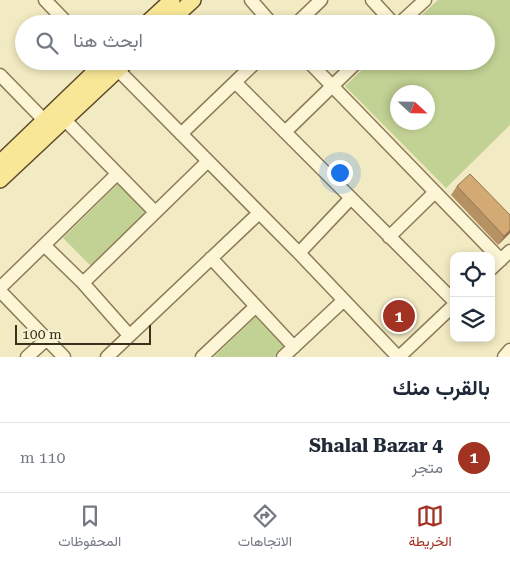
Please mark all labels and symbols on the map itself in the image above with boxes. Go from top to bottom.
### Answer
north arrow [390,85,435,130]
your location [327,160,353,186]
pin: 1 [383,297,415,335]
scale bar [15,322,151,345]

